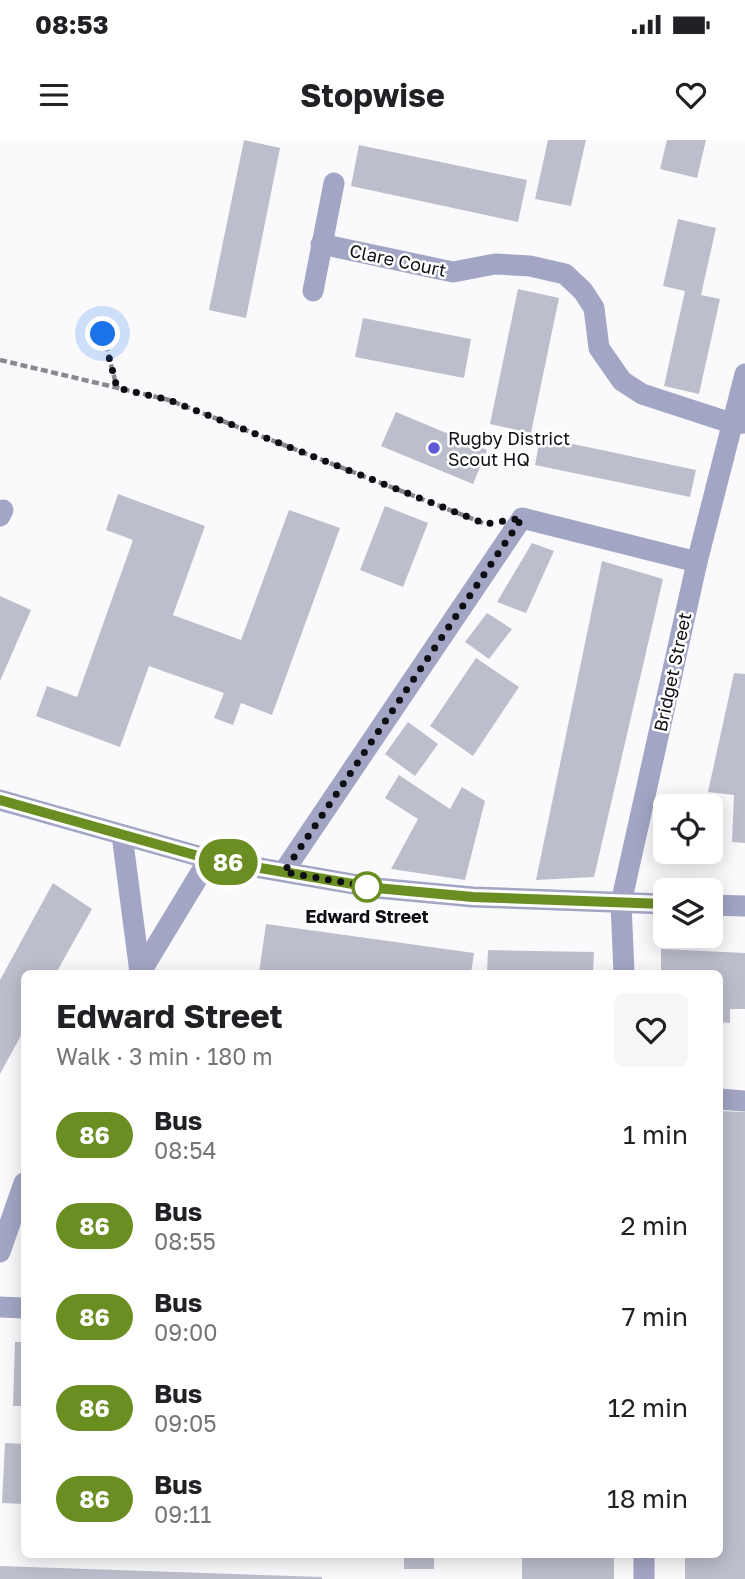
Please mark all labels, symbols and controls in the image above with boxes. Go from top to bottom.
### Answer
text: 08:53 [35,9,109,40]
icon: menu [35,76,73,114]
text: Stopwise [300,76,445,114]
icon: heart [672,76,710,114]
street label: Clare Court [348,239,448,281]
your location [85,316,120,351]
place label: Rugby District Scout HQ [448,427,570,470]
marker: Rugby District Scout HQ [426,440,442,456]
street label: Bridget Street [649,610,695,734]
map controls [653,794,723,948]
button: locate [653,794,723,864]
line badge: 86 [196,839,260,885]
text: 86 [213,847,243,876]
marker: Edward Street [352,872,382,902]
button: layers [653,878,723,948]
place label: Edward Street [305,905,429,927]
button: heart [614,993,688,1067]
text: Edward Street [56,996,283,1035]
text: Walk · 3 min · 180 m [56,1042,273,1070]
text: Bus [154,1105,202,1136]
text: 1 min [623,1119,688,1150]
text: 86 [79,1120,110,1149]
text: 08:54 [154,1136,217,1164]
text: Bus [154,1196,202,1227]
text: 2 min [620,1210,688,1241]
text: 86 [79,1211,110,1240]
text: 08:55 [154,1227,216,1255]
text: Bus [154,1287,202,1318]
text: 7 min [622,1301,688,1332]
text: 86 [79,1302,110,1331]
text: 09:00 [154,1318,218,1346]
text: Bus [154,1378,202,1409]
text: 12 min [608,1392,688,1423]
text: 86 [79,1393,110,1422]
text: 09:05 [154,1409,217,1437]
text: Bus [154,1469,202,1500]
text: 18 min [607,1483,688,1514]
text: 86 [79,1484,110,1513]
text: 09:11 [154,1500,211,1528]

